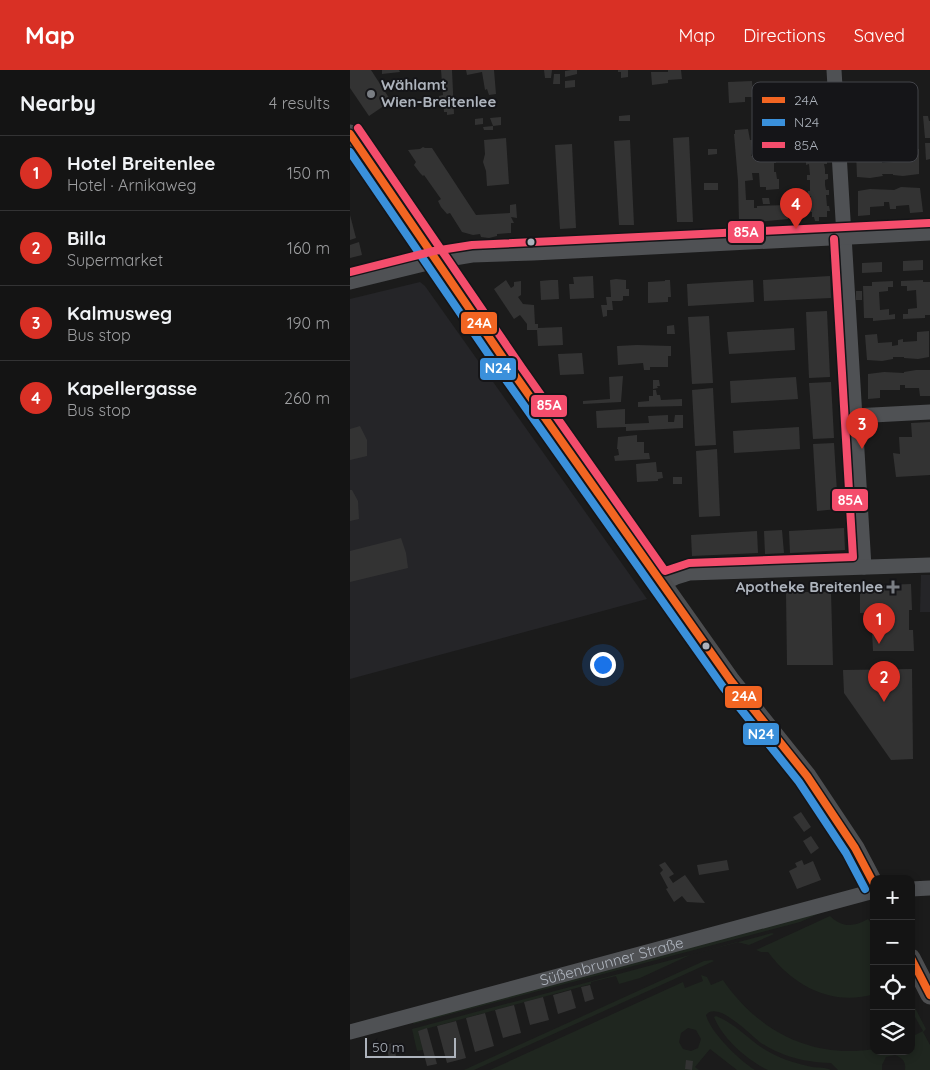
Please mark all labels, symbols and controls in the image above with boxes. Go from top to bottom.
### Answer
text: Map [25,20,75,50]
text: Map [678,24,715,47]
text: Directions [743,24,826,47]
text: Saved [854,24,905,47]
place label: Wählamt Wien-Breitenlee [381,75,496,111]
legend [752,82,918,162]
marker: Wählamt Wien-Breitenlee [365,88,377,100]
text: Nearby [20,90,96,116]
text: 24A [794,91,818,109]
text: 4 results [269,93,330,113]
text: N24 [794,113,819,131]
text: 85A [794,136,818,154]
text: Hotel Breitenlee [67,151,215,175]
text: 1 [33,163,39,183]
text: 150 m [287,163,330,183]
text: Hotel · Arnikaweg [67,175,196,195]
pin: 4 [780,188,812,229]
line badge: 85A [727,220,765,244]
text: 85A [734,223,758,241]
text: Billa [67,226,106,250]
unlabelled marker [526,237,536,247]
text: 2 [31,238,41,258]
text: 160 m [287,238,330,258]
text: Supermarket [67,250,163,270]
text: Kalmusweg [67,301,172,325]
line badge: 24A [460,311,498,335]
text: 3 [32,313,40,333]
text: 190 m [287,313,330,333]
text: 24A [466,314,492,332]
text: Bus stop [67,325,131,345]
line badge: N24 [479,357,517,381]
text: N24 [485,359,511,377]
text: Kapellergasse [67,376,197,400]
text: 4 [31,388,41,408]
text: 260 m [284,388,330,408]
line badge: 85A [530,394,568,418]
text: 85A [537,396,561,414]
text: Bus stop [67,400,131,420]
pin: 3 [846,408,878,449]
line badge: 85A [831,488,869,512]
text: 85A [838,491,862,509]
place label: Apotheke Breitenlee [736,577,883,596]
marker: Apotheke Breitenlee [887,581,899,593]
pin: 1 [863,603,895,644]
unlabelled marker [701,641,711,651]
your location [590,652,616,678]
pin: 2 [868,661,900,702]
line badge: 24A [724,685,763,709]
text: 24A [731,687,757,705]
line badge: N24 [742,722,780,746]
text: N24 [748,725,774,743]
map controls [870,875,915,1055]
button: + [870,875,915,920]
button: − [870,920,915,965]
street label: Süßenbrunner Straße [538,933,686,990]
button: locate [870,965,915,1010]
button: layers [870,1010,915,1055]
scale bar [365,1035,456,1058]
text: 50 m [372,1038,405,1056]

